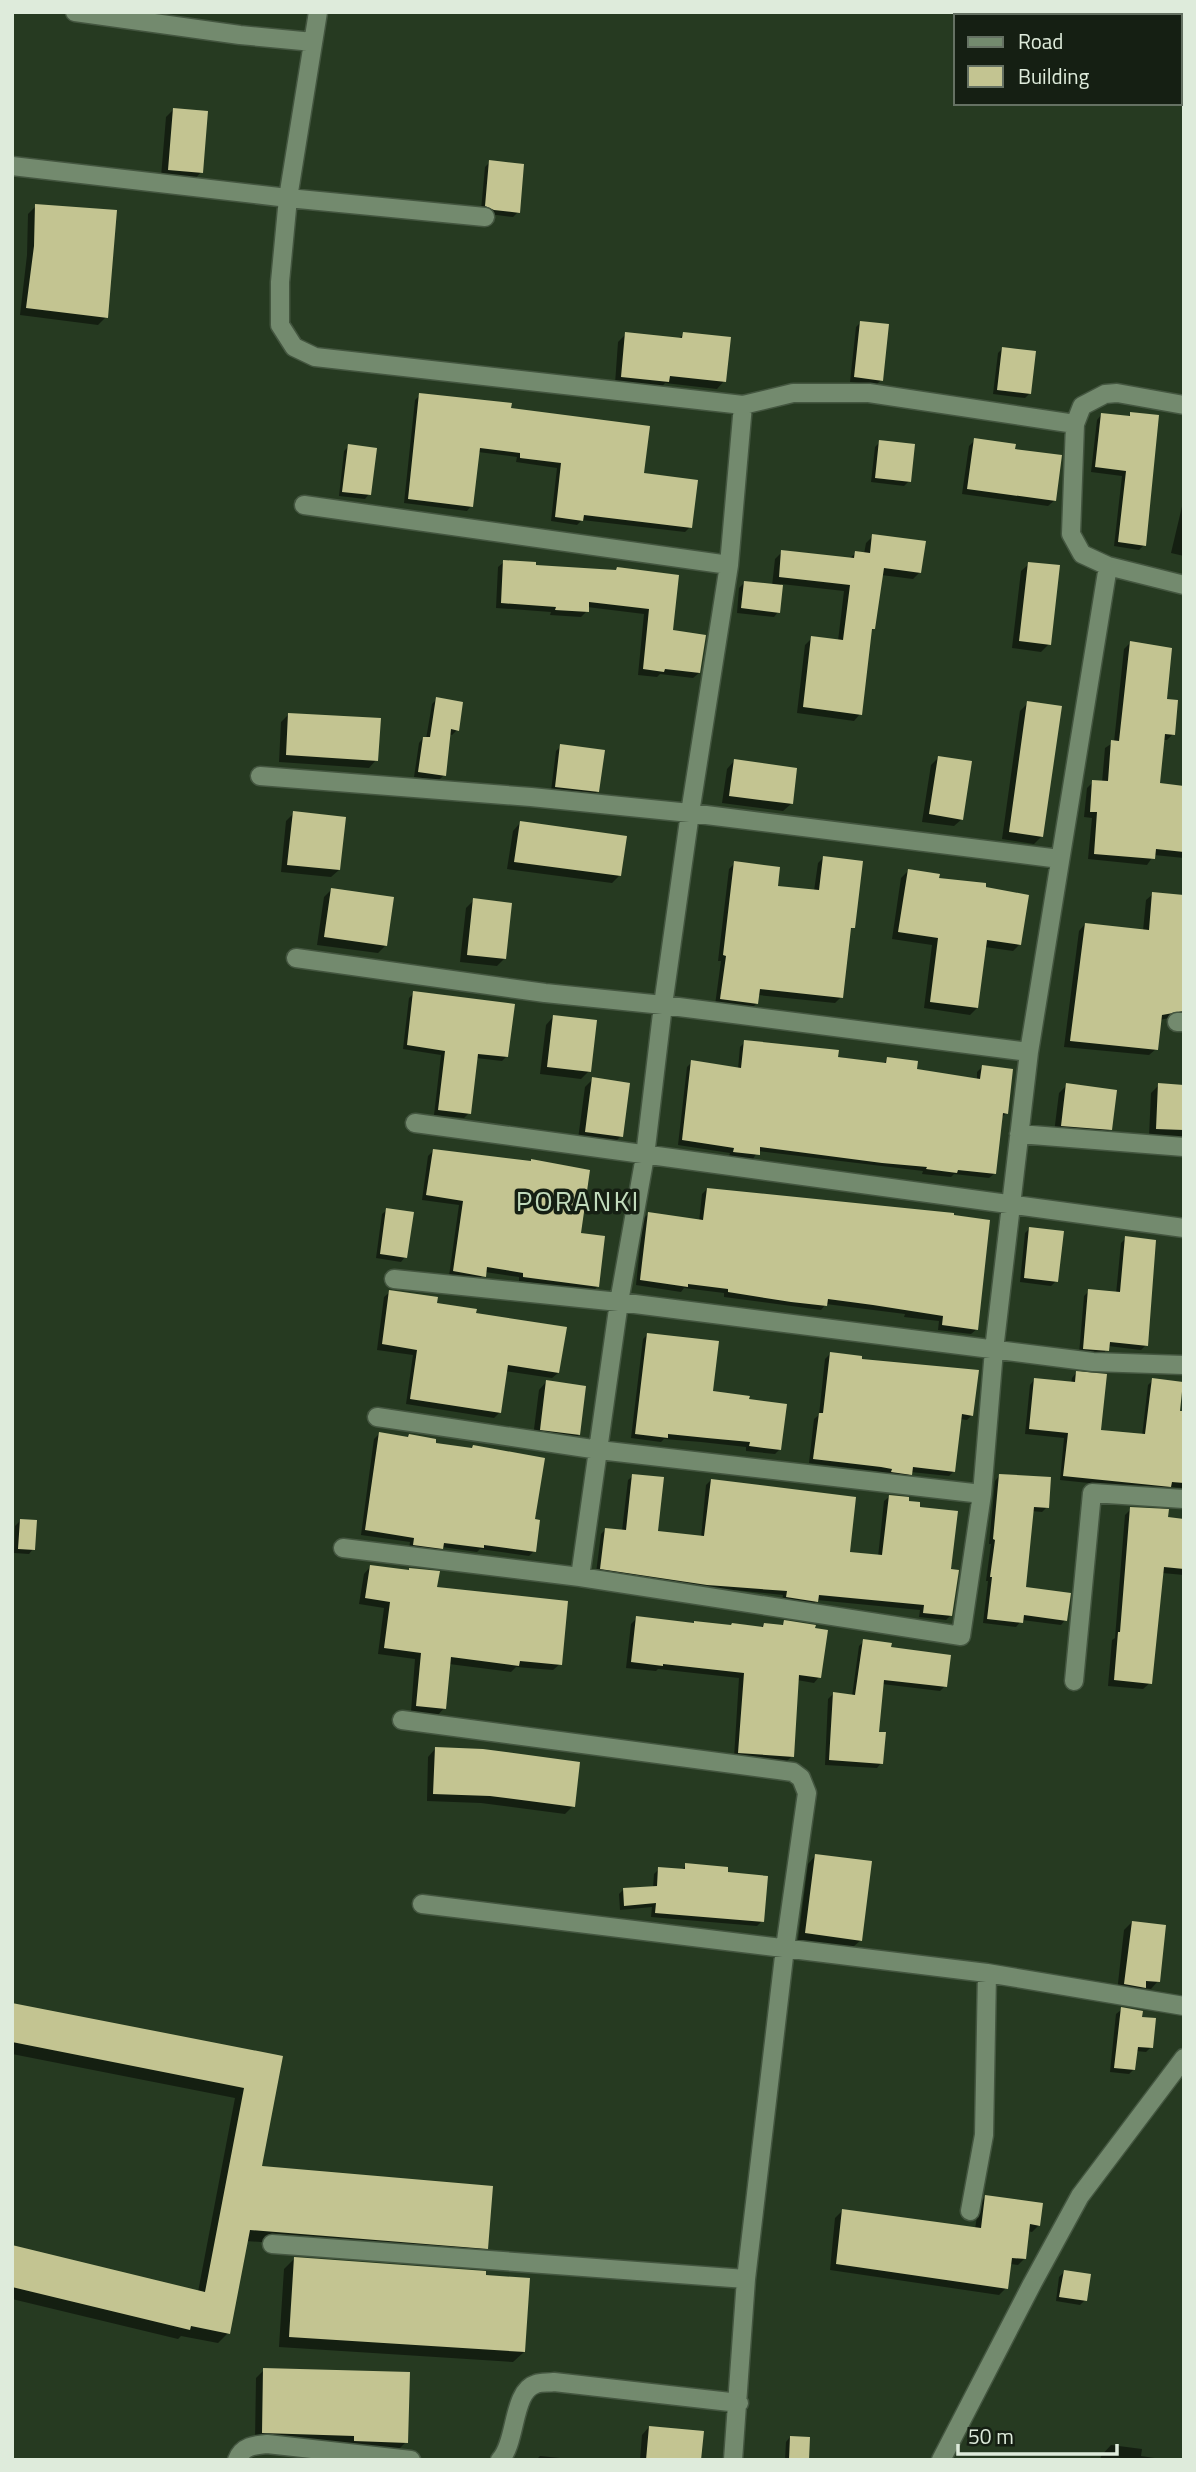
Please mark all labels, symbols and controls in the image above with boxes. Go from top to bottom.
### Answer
legend [954,14,1182,105]
text: Road [1018,25,1063,57]
text: Building [1018,60,1090,92]
district label: PORANKI [516,1179,640,1222]
scale bar [958,2412,1117,2456]
text: 50 m [968,2420,1014,2452]

